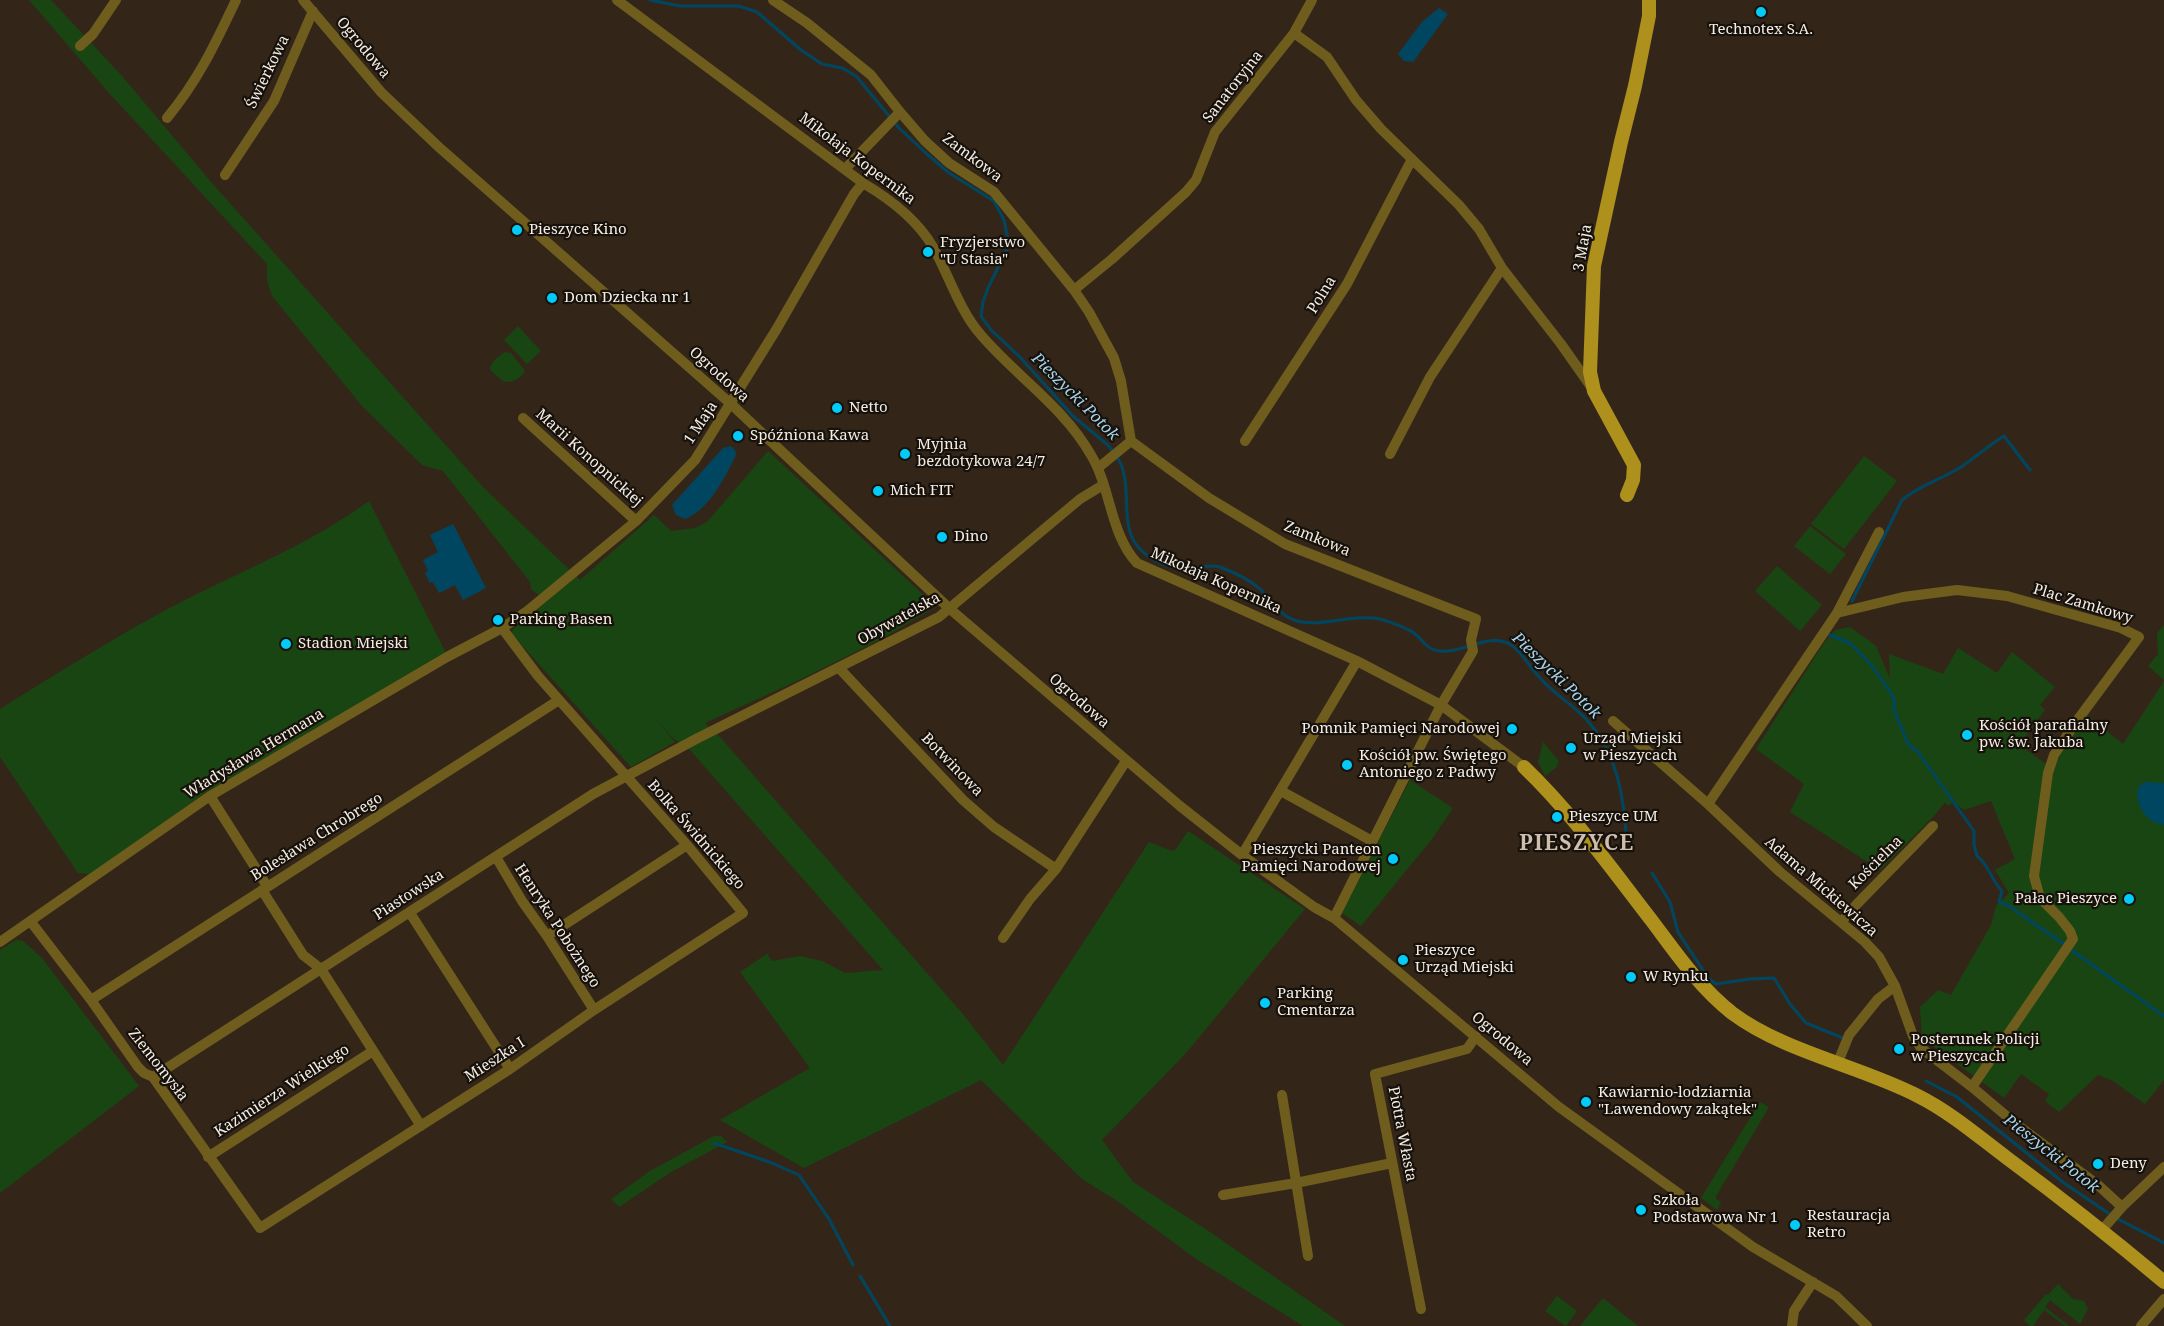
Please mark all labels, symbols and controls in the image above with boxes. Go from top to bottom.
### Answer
marker: Technotex S.A. [1754,5,1768,19]
street label: Ogrodowa [332,14,394,82]
place label: Technotex S.A. [1709,21,1813,39]
street label: Świerkowa [243,32,293,112]
street label: Sanatoryjna [1199,47,1267,127]
street label: Mikołaja Kopernika [795,109,919,209]
street label: Zamkowa [939,130,1005,186]
place label: Pieszyce Kino [529,221,627,239]
marker: Pieszyce Kino [510,223,524,237]
street label: 3 Maja [1570,223,1596,273]
place label: Fryzjerstwo "U Stasia" [940,234,1025,269]
marker: Fryzjerstwo "U Stasia" [921,245,935,259]
street label: Polna [1304,273,1340,317]
place label: Dom Dziecka nr 1 [564,289,691,307]
marker: Dom Dziecka nr 1 [545,291,559,305]
street label: Ogrodowa [685,344,753,406]
water label: Pieszycki Potok [1027,349,1123,445]
street label: 1 Maja [680,398,722,448]
place label: Netto [849,399,888,417]
marker: Netto [830,401,844,415]
street label: Marii Konopnickiej [532,405,646,511]
place label: Spóźniona Kawa [750,427,869,445]
marker: Spóźniona Kawa [731,429,745,443]
place label: Myjnia bezdotykowa 24/7 [917,436,1045,471]
marker: Myjnia bezdotykowa 24/7 [898,447,912,461]
place label: Mich FIT [890,482,953,500]
marker: Mich FIT [871,484,885,498]
street label: Zamkowa [1281,518,1353,560]
place label: Dino [954,528,988,546]
marker: Dino [935,530,949,544]
street label: Mikołaja Kopernika [1148,544,1284,618]
street label: Plac Zamkowy [2031,580,2135,628]
street label: Obywatelska [854,589,944,649]
place label: Parking Basen [510,611,613,629]
marker: Parking Basen [491,613,505,627]
water label: Pieszycki Potok [1508,629,1604,723]
place label: Stadion Miejski [298,635,408,653]
marker: Stadion Miejski [279,637,293,651]
street label: Ogrodowa [1045,670,1113,732]
street label: Władysława Hermana [181,705,327,803]
place label: Kościół parafialny pw. św. Jakuba [1979,717,2108,752]
place label: Pomnik Pamięci Narodowej [1301,720,1500,738]
marker: Pomnik Pamięci Narodowej [1505,722,1519,736]
marker: Kościół parafialny pw. św. Jakuba [1960,728,1974,742]
street label: Botwinowa [917,730,987,800]
place label: Urząd Miejski w Pieszycach [1583,730,1682,765]
marker: Urząd Miejski w Pieszycach [1564,741,1578,755]
place label: Kościół pw. Świętego Antoniego z Padwy [1359,747,1507,782]
marker: Kościół pw. Świętego Antoniego z Padwy [1340,758,1354,772]
street label: Bolka Świdnickiego [643,777,749,893]
street label: Bolesława Chrobrego [248,789,386,885]
place label: Pieszyce UM [1569,808,1658,826]
marker: Pieszyce UM [1550,810,1564,824]
district label: PIESZYCE [1519,831,1635,857]
street label: Kościelna [1845,832,1907,894]
street label: Adama Mickiewicza [1761,833,1881,941]
place label: Pieszycki Panteon Pamięci Narodowej [1241,841,1381,876]
marker: Pieszycki Panteon Pamięci Narodowej [1386,852,1400,866]
street label: Henryka Pobożnego [510,861,604,991]
street label: Piastowska [371,866,447,924]
place label: Pałac Pieszyce [2015,890,2117,908]
marker: Pałac Pieszyce [2122,892,2136,906]
place label: Pieszyce Urząd Miejski [1415,942,1514,977]
marker: Pieszyce Urząd Miejski [1396,953,1410,967]
place label: W Rynku [1643,968,1709,986]
marker: W Rynku [1624,970,1638,984]
place label: Parking Cmentarza [1277,985,1355,1020]
marker: Parking Cmentarza [1258,996,1272,1010]
street label: Ogrodowa [1468,1008,1536,1070]
street label: Ziemomysła [124,1025,192,1105]
place label: Posterunek Policji w Pieszycach [1911,1031,2040,1066]
street label: Mieszka I [462,1034,528,1086]
street label: Kazimierza Wielkiego [211,1041,353,1141]
marker: Posterunek Policji w Pieszycach [1892,1042,1906,1056]
place label: Kawiarnio-lodziarnia "Lawendowy zakątek" [1598,1084,1757,1119]
street label: Piotra Własta [1384,1085,1420,1183]
marker: Kawiarnio-lodziarnia "Lawendowy zakątek" [1579,1095,1593,1109]
water label: Pieszycki Potok [1999,1111,2103,1197]
place label: Deny [2110,1155,2147,1173]
marker: Deny [2091,1157,2105,1171]
place label: Szkoła Podstawowa Nr 1 [1653,1192,1778,1227]
marker: Szkoła Podstawowa Nr 1 [1634,1203,1648,1217]
place label: Restauracja Retro [1807,1207,1890,1242]
marker: Restauracja Retro [1788,1218,1802,1232]

